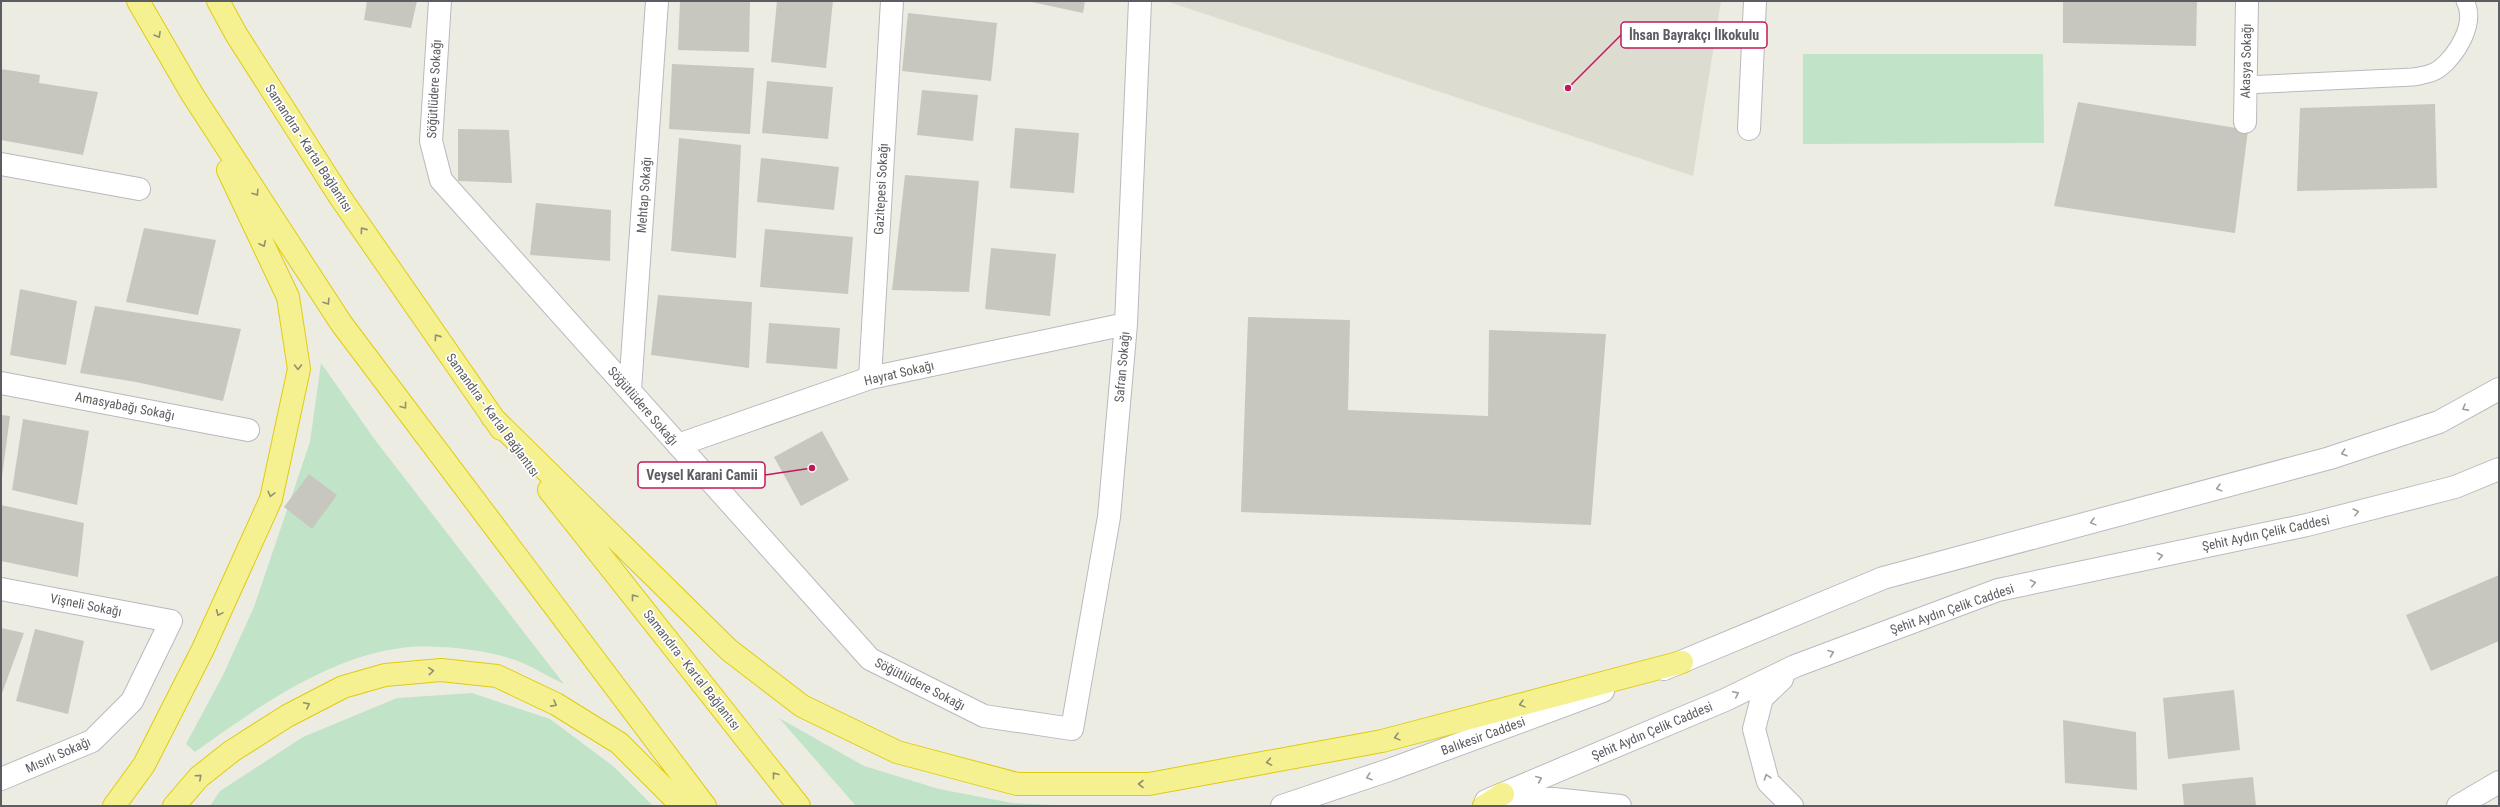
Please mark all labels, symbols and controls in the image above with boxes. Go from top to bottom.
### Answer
callout: İhsan Bayrakçı İlkokulu [1621,22,1767,48]
street label: Akasya Sokağı [2238,23,2254,99]
text: İhsan Bayrakçı İlkokulu [1629,27,1759,43]
one-way arrow [153,31,160,38]
street label: Söğütlüdere Sokağı [424,39,444,139]
street label: Samandıra - Kartal Bağlantısı [262,82,356,214]
street label: Gazitepesi Sokağı [871,143,891,235]
street label: Mehtap Sokağı [634,156,654,234]
one-way arrow [251,189,259,196]
one-way arrow [360,227,368,234]
one-way arrow [258,240,266,247]
one-way arrow [322,298,330,305]
street label: Safran Sokağı [1111,331,1133,403]
one-way arrow [434,334,442,341]
street label: Samandıra - Kartal Bağlantısı [443,350,543,480]
street label: Hayrat Sokağı [863,358,935,388]
one-way arrow [294,364,302,370]
street label: Söğütlüdere Sokağı [605,364,681,448]
street label: Amasyabağı Sokağı [74,389,176,423]
one-way arrow [399,402,406,409]
one-way arrow [2462,403,2469,410]
one-way arrow [2340,449,2347,457]
callout: Veysel Karani Camii [638,462,765,488]
text: Veysel Karani Camii [646,467,758,483]
one-way arrow [2215,483,2222,492]
one-way arrow [268,491,276,497]
one-way arrow [2352,509,2359,517]
street label: Şehit Aydın Çelik Caddesi [2201,512,2331,554]
one-way arrow [2090,517,2097,526]
one-way arrow [2157,552,2164,560]
one-way arrow [2030,579,2036,587]
street label: Şehit Aydın Çelik Caddesi [1888,581,2016,637]
street label: Vişneli Sokağı [49,591,123,619]
one-way arrow [631,594,638,601]
street label: Samandıra - Kartal Bağlantısı [640,607,744,733]
one-way arrow [216,609,224,616]
one-way arrow [1828,649,1835,657]
street label: Söğütlüdere Sokağı [872,655,968,713]
one-way arrow [428,667,434,676]
one-way arrow [1732,691,1739,699]
one-way arrow [550,699,558,706]
one-way arrow [1519,699,1526,708]
street label: Şehit Aydın Çelik Caddesi [1589,699,1715,763]
one-way arrow [303,702,311,710]
street label: Balıkesir Caddesi [1439,714,1527,758]
one-way arrow [1393,733,1400,741]
street label: Mısırlı Sokağı [23,734,93,776]
one-way arrow [1266,757,1272,766]
one-way arrow [1366,772,1373,781]
one-way arrow [773,773,780,780]
one-way arrow [1763,773,1772,780]
one-way arrow [195,775,202,782]
one-way arrow [1536,775,1543,783]
one-way arrow [1138,780,1144,788]

